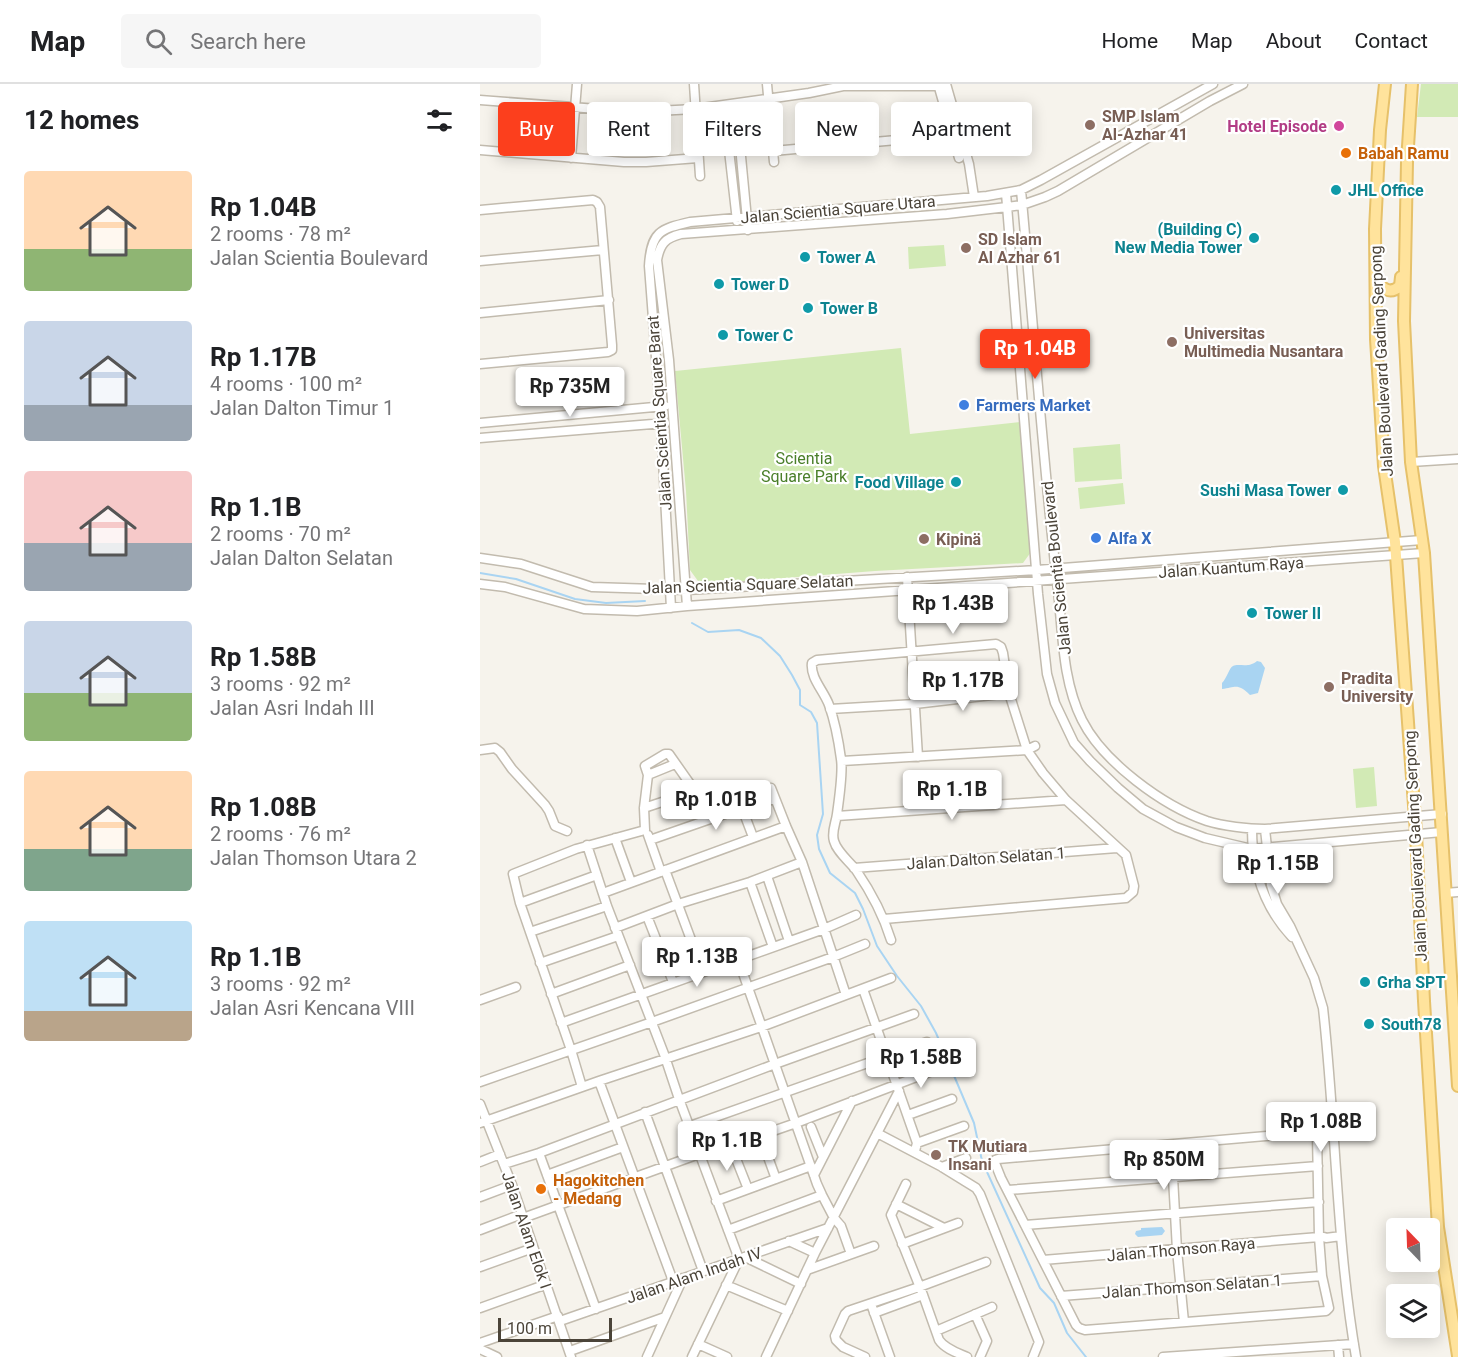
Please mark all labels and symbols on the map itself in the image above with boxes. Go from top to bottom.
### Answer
place label: SMP Islam Al-Azhar 41 [1102,107,1188,144]
place label: Hotel Episode [1227,117,1327,136]
marker: SMP Islam Al-Azhar 41 [1083,118,1097,132]
marker: Hotel Episode [1332,119,1346,133]
place label: Babah Ramu [1358,144,1449,163]
marker: Babah Ramu [1339,146,1353,160]
place label: JHL Office [1348,181,1424,200]
marker: JHL Office [1329,183,1343,197]
street label: Jalan Scientia Square Utara [740,192,936,227]
place label: (Building C) New Media Tower [1114,220,1242,257]
place label: SD Islam Al Azhar 61 [978,230,1062,267]
marker: (Building C) New Media Tower [1247,231,1261,245]
marker: SD Islam Al Azhar 61 [959,241,973,255]
street label: Jalan Boulevard Gading Serpong [1366,245,1397,477]
place label: Tower A [817,248,876,267]
marker: Tower A [798,250,812,264]
place label: Tower D [731,275,789,294]
marker: Tower D [712,277,726,291]
place label: Tower B [820,299,878,318]
marker: Tower B [801,301,815,315]
street label: Jalan Scientia Square Barat [643,315,676,511]
place label: Universitas Multimedia Nusantara [1184,324,1344,361]
place label: Tower C [735,326,793,345]
marker: Tower C [716,328,730,342]
pin: Rp 1.04B [973,329,1097,380]
marker: Universitas Multimedia Nusantara [1165,335,1179,349]
pin: Rp 735M [515,367,625,418]
place label: Farmers Market [976,396,1091,415]
marker: Farmers Market [957,398,971,412]
park label: Scientia Square Park [761,449,848,486]
place label: Food Village [855,473,944,492]
marker: Food Village [949,475,963,489]
street label: Jalan Scientia Boulevard [1038,480,1075,656]
place label: Sushi Masa Tower [1200,481,1331,500]
marker: Sushi Masa Tower [1336,483,1350,497]
place label: Alfa X [1108,529,1151,548]
place label: Kipinä [936,530,982,549]
marker: Alfa X [1089,531,1103,545]
marker: Kipinä [917,532,931,546]
street label: Jalan Kuantum Raya [1158,553,1304,582]
street label: Jalan Scientia Square Selatan [642,571,854,598]
pin: Rp 1.43B [891,584,1015,635]
place label: Tower II [1264,604,1321,623]
marker: Tower II [1245,606,1259,620]
pin: Rp 1.17B [901,661,1025,712]
place label: Pradita University [1341,669,1414,706]
marker: Pradita University [1322,680,1336,694]
street label: Jalan Boulevard Gading Serpong [1400,730,1431,962]
pin: Rp 1.1B [897,770,1007,821]
pin: Rp 1.01B [654,780,778,831]
street label: Jalan Dalton Selatan 1 [906,843,1066,874]
pin: Rp 1.15B [1216,844,1340,895]
pin: Rp 1.13B [635,937,759,988]
place label: Grha SPT [1377,973,1445,992]
marker: Grha SPT [1358,975,1372,989]
place label: South78 [1381,1015,1442,1034]
marker: South78 [1362,1017,1376,1031]
pin: Rp 1.58B [859,1038,983,1089]
pin: Rp 1.08B [1259,1102,1383,1153]
pin: Rp 1.1B [672,1121,782,1172]
place label: TK Mutiara Insani [948,1137,1028,1174]
pin: Rp 850M [1109,1140,1219,1191]
marker: TK Mutiara Insani [929,1148,943,1162]
street label: Jalan Alam Elok I [498,1169,555,1291]
place label: Hagokitchen - Medang [553,1171,644,1208]
marker: Hagokitchen - Medang [534,1182,548,1196]
north arrow [1386,1218,1440,1272]
street label: Jalan Thomson Raya [1106,1234,1256,1265]
street label: Jalan Alam Indah IV [624,1243,764,1308]
street label: Jalan Thomson Selatan 1 [1101,1271,1283,1302]
scale bar [498,1315,612,1342]

